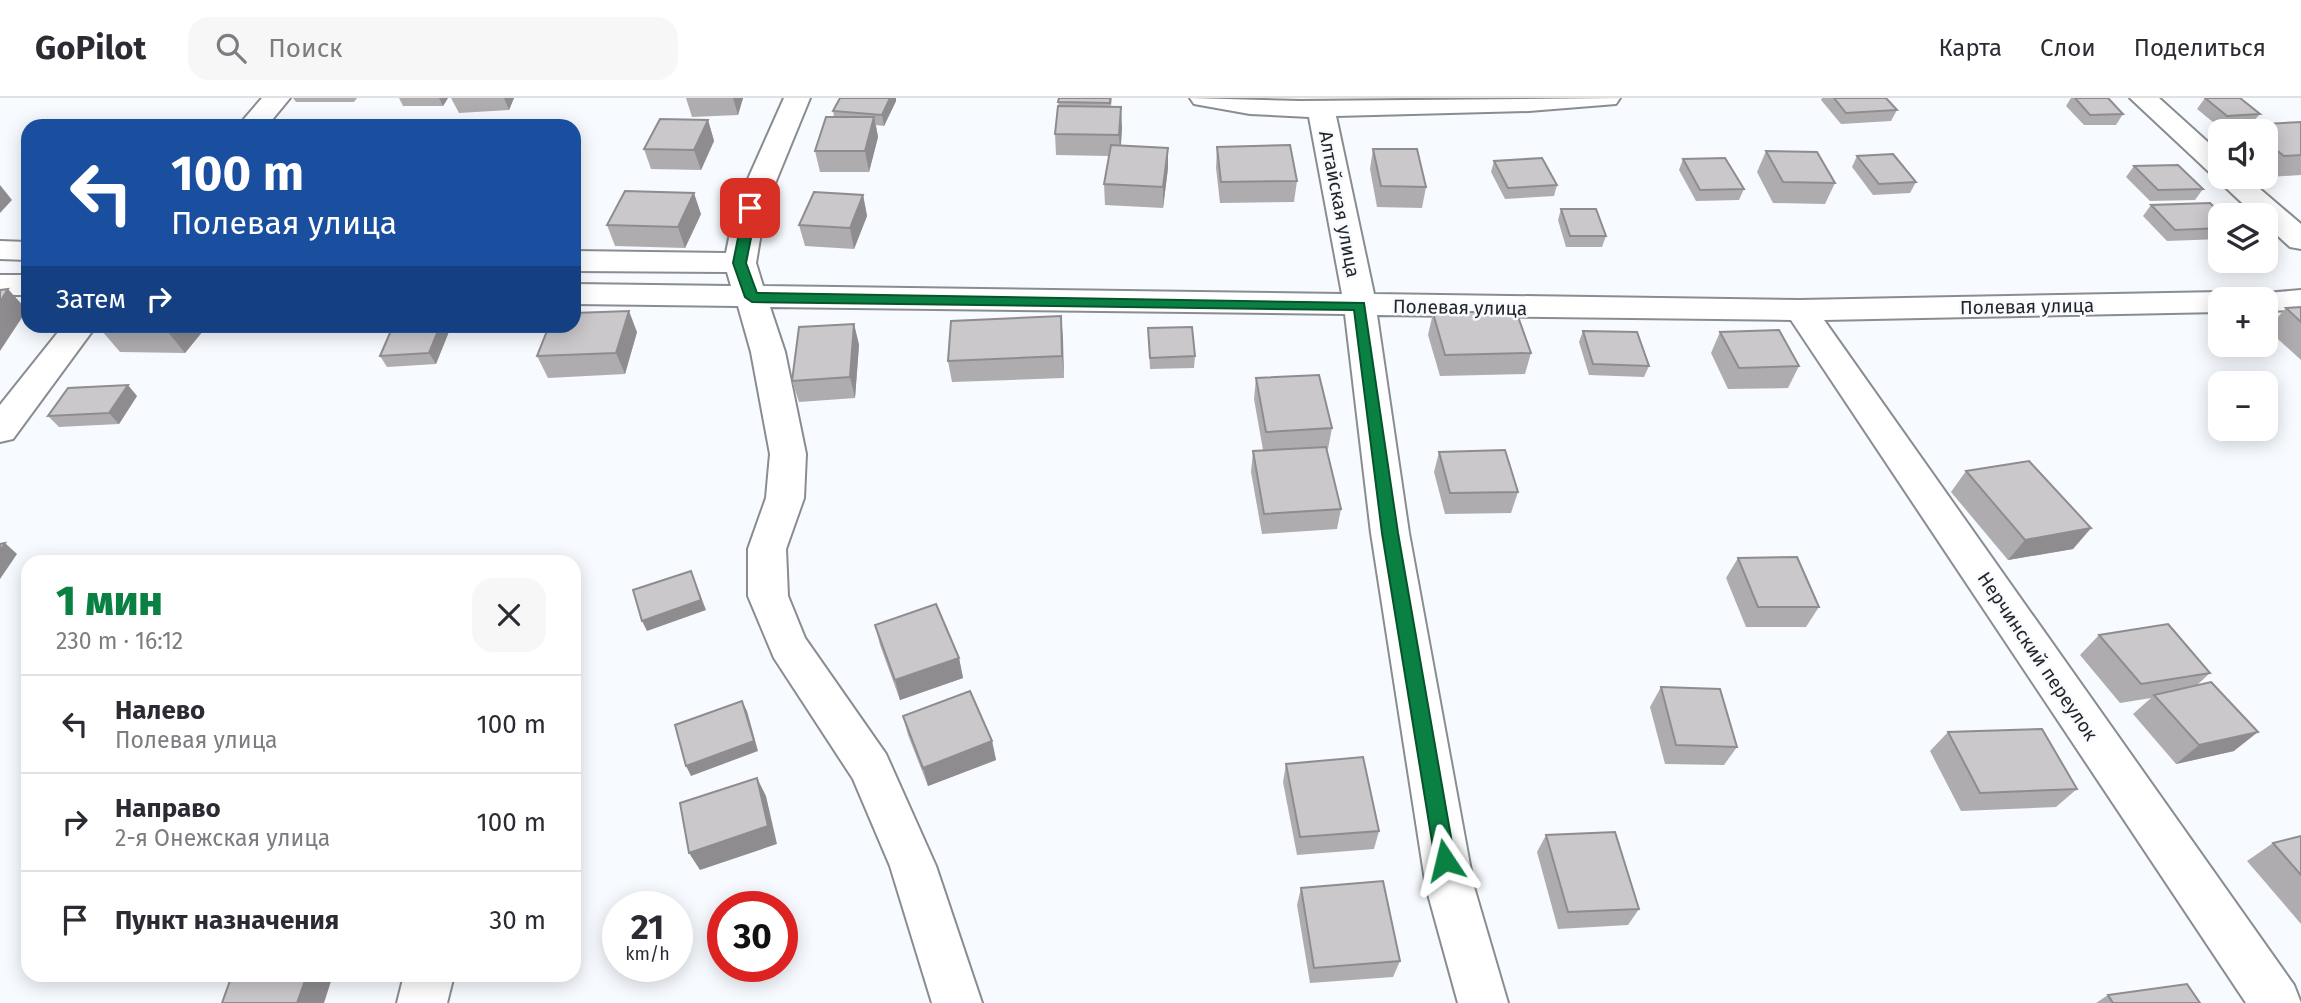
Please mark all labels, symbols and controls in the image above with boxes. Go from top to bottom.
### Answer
search box [188,17,678,80]
text: GoPilot [35,28,146,68]
icon: search [212,29,250,67]
text: Поиск [268,33,343,64]
text: Карта [1938,34,2002,62]
text: Слои [2040,34,2096,62]
text: Поделиться [2134,34,2266,62]
map controls [2208,119,2278,441]
button: sound [2208,119,2278,189]
street label: Алтайская улица [1314,129,1365,279]
text: 100 m [171,144,304,203]
icon: left [56,147,147,238]
pin [720,178,780,238]
icon: arrive [731,189,769,227]
button: layers [2208,203,2278,273]
text: Полевая улица [171,204,397,242]
icon: right [140,280,178,318]
text: Затем [56,284,126,315]
button: + [2208,287,2278,357]
street label: Полевая улица [1960,294,2094,319]
street label: Полевая улица [1393,295,1527,320]
button: − [2208,371,2278,441]
street label: Нерчинский переулок [1973,567,2103,745]
text: 1 мин [56,576,163,626]
button: close [472,578,546,652]
text: 230 m · 16:12 [56,627,183,655]
text: Налево [115,695,205,726]
icon: left [56,705,94,743]
text: 100 m [477,709,546,740]
text: Полевая улица [115,726,278,754]
text: Направо [115,793,221,824]
icon: right [56,803,94,841]
text: 100 m [477,807,546,838]
position arrow [1408,823,1482,897]
text: 2-я Онежская улица [115,824,330,852]
speed limit sign: 30 [707,891,798,982]
icon: arrive [56,901,94,939]
text: Пункт назначения [115,905,339,936]
text: 30 m [489,905,546,936]
text: 21 [631,906,664,948]
text: km/h [625,943,670,965]

